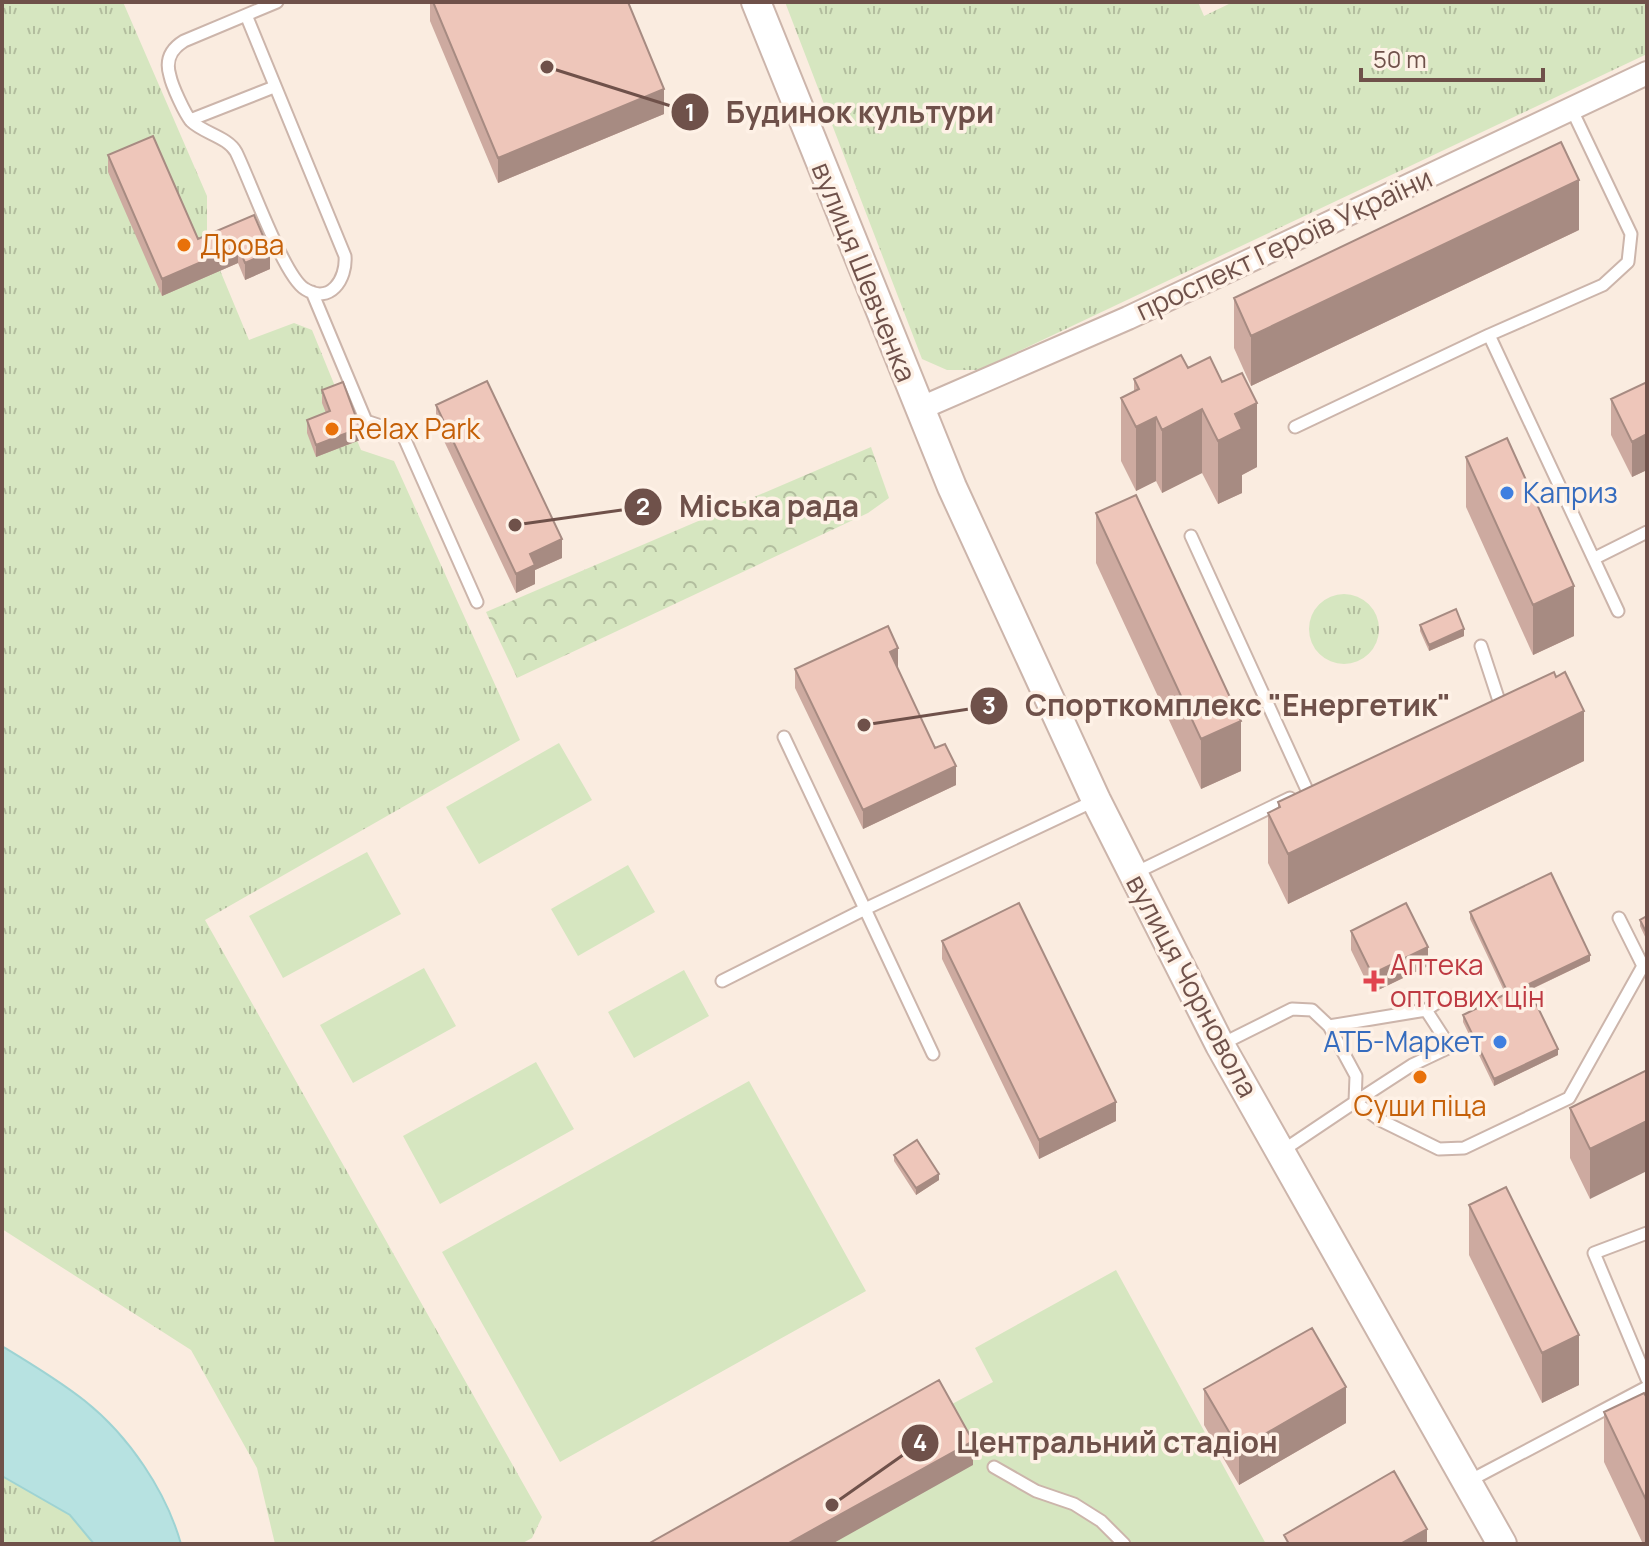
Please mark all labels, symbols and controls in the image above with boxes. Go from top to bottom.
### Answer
scale bar [1361,32,1543,82]
text: 50 m [1373,42,1427,75]
callout: Будинок культури [670,85,1010,139]
text: Будинок культури [726,91,994,132]
text: 1 [685,95,695,128]
street label: вулиця Шевченка [803,156,926,387]
street label: проспект Героїв України [1129,158,1438,328]
place label: Дрова [200,225,284,263]
marker: Дрова [175,236,193,254]
place label: Relax Park [348,409,481,447]
marker: Relax Park [323,420,341,438]
place label: Каприз [1523,473,1618,511]
callout: Міська рада [623,480,875,534]
marker: Каприз [1498,484,1516,502]
text: Міська рада [679,485,859,526]
text: 2 [636,489,650,522]
callout: Спорткомплекс "Енергетик" [969,679,1467,733]
text: Спорткомплекс "Енергетик" [1025,684,1451,725]
text: 3 [982,688,996,721]
street label: вулиця Чорновола [1118,867,1268,1104]
place label: Аптека оптових цін [1390,945,1545,1015]
marker: Аптека оптових цін [1365,972,1383,990]
place label: АТБ-Маркет [1323,1022,1484,1060]
marker: АТБ-Маркет [1491,1033,1509,1051]
marker: Суши піца [1411,1068,1429,1086]
place label: Суши піца [1354,1086,1486,1124]
callout: Центральний стадіон [900,1416,1294,1470]
text: Центральний стадіон [956,1421,1278,1462]
text: 4 [913,1425,927,1458]

